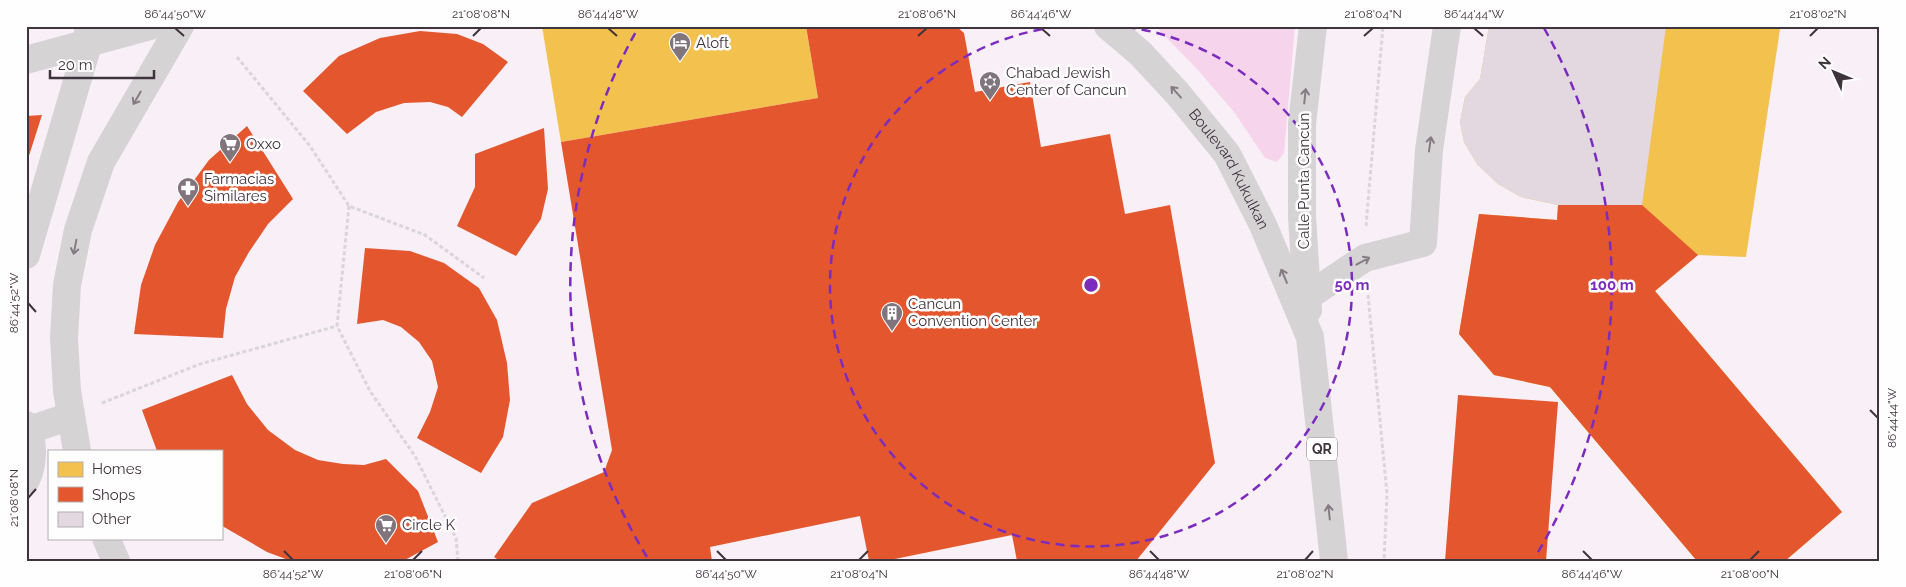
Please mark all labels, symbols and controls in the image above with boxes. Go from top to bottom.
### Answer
text: 86°44'50"W [144,7,206,21]
text: 21°08'08"N [452,7,510,21]
text: 86°44'48"W [578,7,639,21]
text: 21°08'06"N [898,7,956,21]
text: 86°44'46"W [1011,7,1072,21]
text: 21°08'04"N [1344,7,1402,21]
text: 86°44'44"W [1444,7,1505,21]
text: 21°08'02"N [1789,7,1847,21]
hotel icon: Aloft [668,31,692,62]
place label: Aloft [696,34,729,52]
scale bar [50,48,154,80]
north arrow [1808,48,1858,98]
text: N [1815,54,1834,72]
text: 20 m [58,56,93,74]
place label: Chabad Jewish Center of Cancun [1006,64,1127,99]
synagogue icon: Chabad Jewish Center of Cancun [978,70,1002,101]
one-way arrow [1170,85,1182,98]
one-way arrow [1300,88,1310,104]
one-way arrow [132,90,142,105]
street label: Boulevard Kukulkan [1185,105,1273,232]
street label: Calle Punta Cancún [1295,113,1313,249]
supermarket icon: Oxxo [218,132,242,163]
place label: Oxxo [246,135,281,153]
one-way arrow [1425,136,1435,152]
place label: Farmacias Similares [204,170,274,205]
pharmacy icon: Farmacias Similares [176,176,200,207]
one-way arrow [69,239,79,255]
one-way arrow [1355,256,1370,266]
one-way arrow [1279,269,1289,284]
text: 86°44'52"W [7,272,21,333]
centre of rings [1082,276,1100,294]
text: 50 m [1334,276,1370,294]
text: 100 m [1590,276,1634,294]
place label: Cancun Convention Center [908,295,1038,330]
building icon: Cancun Convention Center [880,301,904,332]
text: 86°44'44"W [1885,387,1899,448]
road number: QR [1307,438,1337,460]
legend [48,450,222,540]
text: Homes [92,460,142,478]
text: 21°08'08"N [7,469,21,527]
text: Shops [92,486,135,504]
one-way arrow [1324,505,1334,521]
text: Other [92,510,132,528]
supermarket icon: Circle K [374,513,398,544]
place label: Circle K [402,516,456,534]
text: 86°44'52"W [263,567,324,581]
text: 21°08'06"N [384,567,442,581]
text: 86°44'50"W [695,567,757,581]
text: 21°08'04"N [830,567,888,581]
text: 86°44'48"W [1129,567,1190,581]
text: 21°08'02"N [1276,567,1334,581]
text: 86°44'46"W [1562,567,1623,581]
text: 21°08'00"N [1721,567,1779,581]

